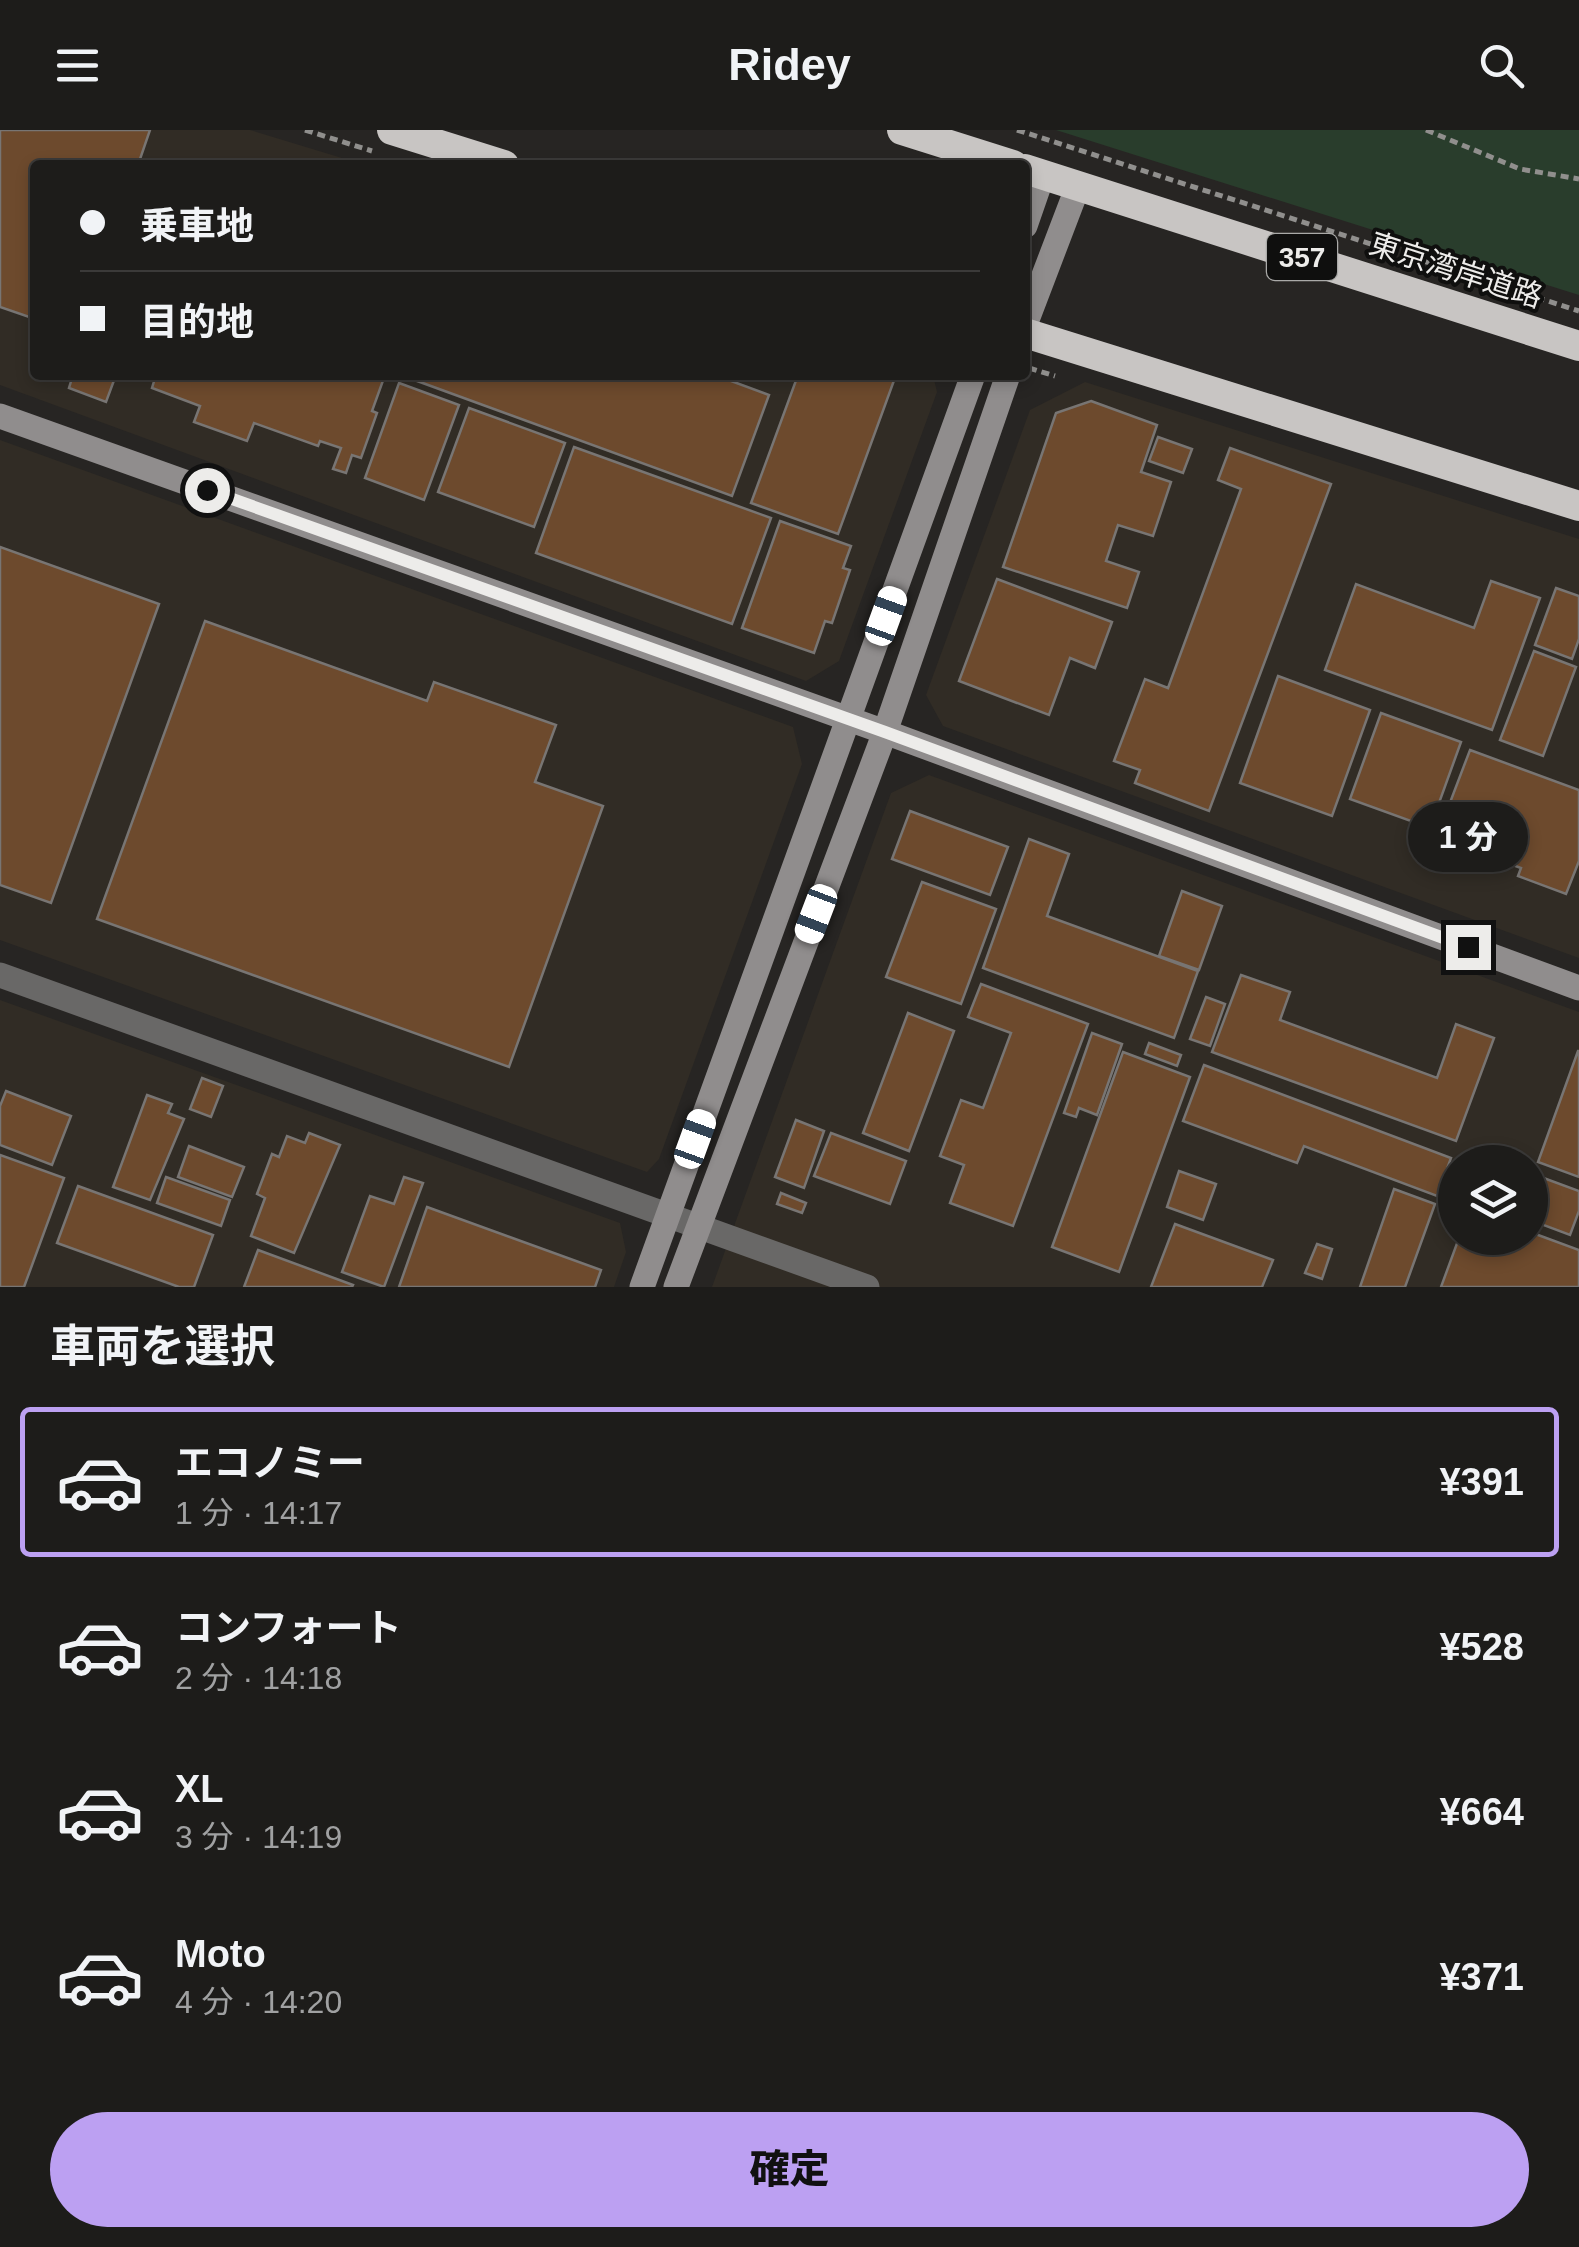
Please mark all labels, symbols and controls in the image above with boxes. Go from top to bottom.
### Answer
icon: menu [50,38,105,93]
icon: search [1474,38,1529,93]
text: Ridey [728,39,851,90]
text: 乗車地 [140,205,254,247]
street label: 東京湾岸道路 [1365,226,1547,314]
road number: 357 [1267,234,1337,280]
text: 目的地 [140,301,254,343]
route start [185,468,230,513]
car [862,583,910,649]
callout: 1 分 [1408,802,1528,872]
text: 1 分 [1439,819,1497,855]
car [791,881,841,947]
route end [1446,925,1491,970]
car [671,1106,719,1172]
map controls [1438,1145,1548,1255]
button: layers [1438,1145,1548,1255]
text: 車両を選択 [50,1321,275,1372]
icon: car [55,1437,145,1527]
text: エコノミー [175,1442,365,1484]
text: ¥391 [1439,1461,1524,1503]
text: 1 分 · 14:17 [175,1495,342,1531]
icon: car [55,1602,145,1692]
text: コンフォート [175,1607,402,1649]
text: ¥528 [1439,1626,1524,1668]
text: 2 分 · 14:18 [175,1660,342,1696]
icon: car [55,1767,145,1857]
text: XL [175,1768,224,1810]
text: ¥664 [1439,1791,1524,1833]
text: 3 分 · 14:19 [175,1819,342,1855]
icon: car [55,1932,145,2022]
text: Moto [175,1933,266,1975]
text: ¥371 [1439,1956,1524,1998]
text: 4 分 · 14:20 [175,1984,342,2020]
button: 確定 [50,2112,1529,2227]

